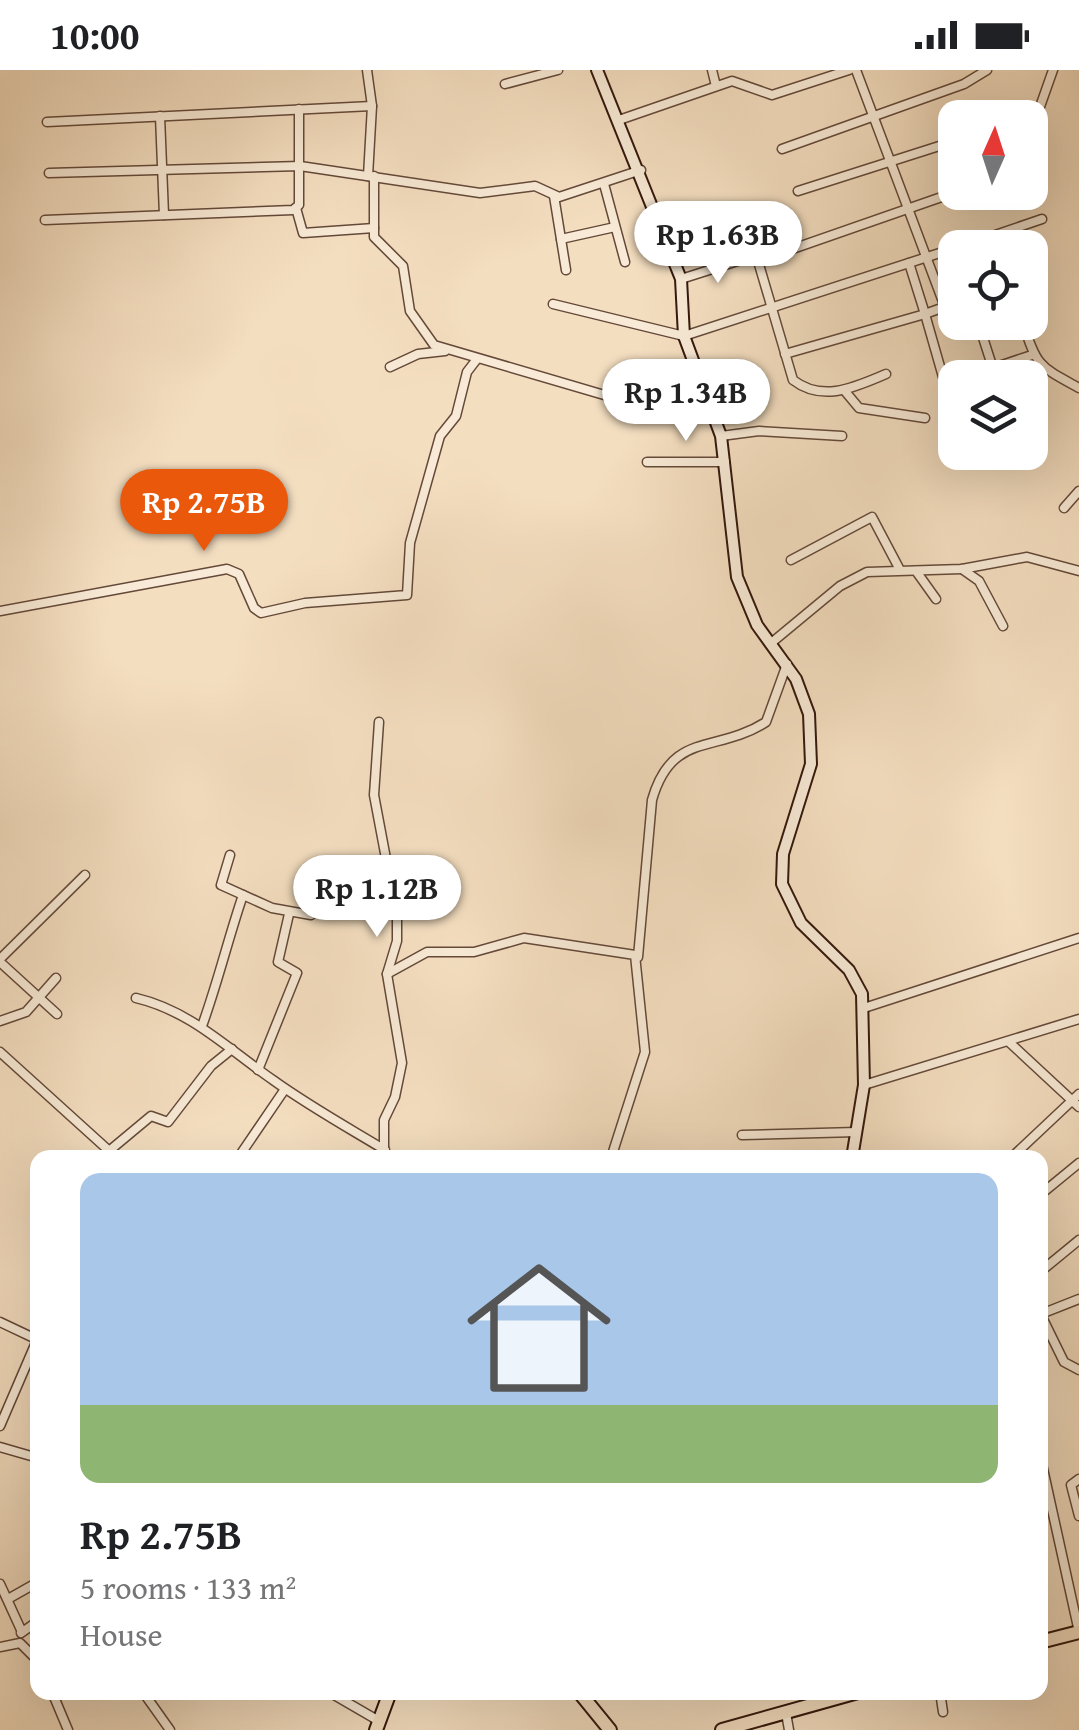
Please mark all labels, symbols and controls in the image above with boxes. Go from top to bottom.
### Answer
text: 10:00 [50,7,140,63]
north arrow [938,100,1048,210]
map controls [938,100,1048,470]
pin: Rp 1.63B [615,201,821,286]
text: Rp 1.63B [656,210,780,257]
button: locate [938,230,1048,340]
pin: Rp 1.34B [583,359,789,444]
button: layers [938,360,1048,470]
text: Rp 1.34B [624,368,748,415]
pin: Rp 2.75B [101,469,307,554]
text: Rp 2.75B [142,478,266,525]
pin: Rp 1.12B [274,855,480,940]
text: Rp 1.12B [315,864,439,911]
icon: home [449,1238,629,1418]
text: Rp 2.75B [80,1503,242,1564]
text: 5 rooms · 133 m² [80,1564,296,1611]
text: House [80,1611,163,1658]

